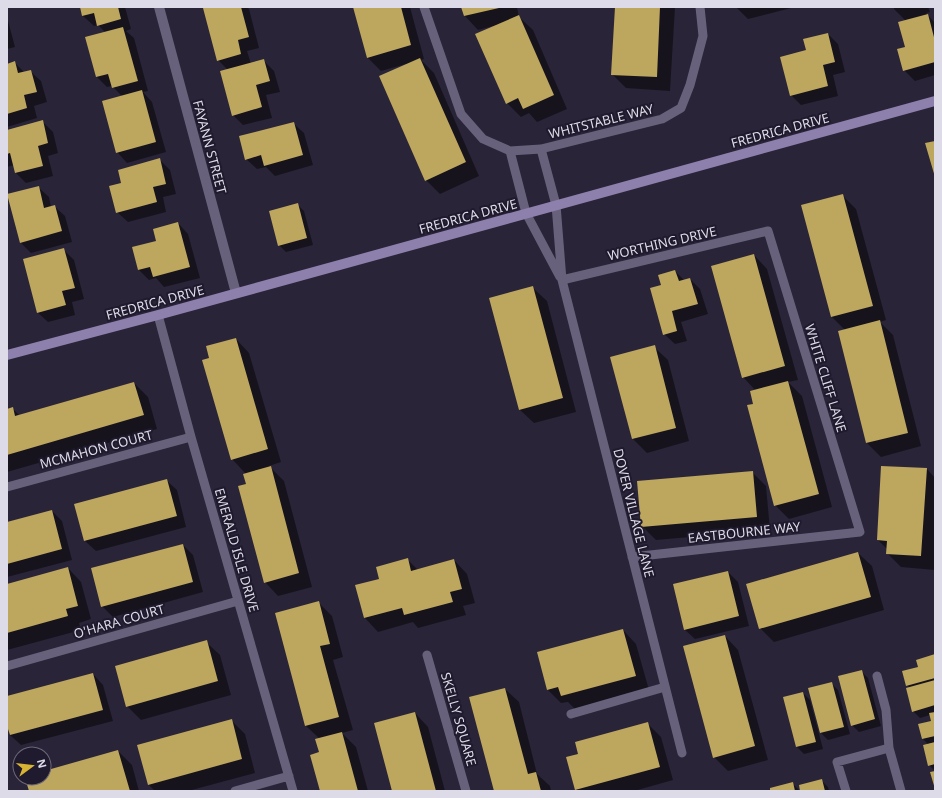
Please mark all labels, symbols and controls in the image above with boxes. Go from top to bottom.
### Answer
street label: FAYANN STREET [189,98,231,197]
street label: WHITSTABLE WAY [547,99,656,143]
street label: FREDRICA DRIVE [729,108,831,152]
street label: FREDRICA DRIVE [417,194,519,238]
street label: WORTHING DRIVE [606,222,718,264]
street label: FREDRICA DRIVE [104,280,206,324]
street label: WHITE CLIFF LANE [801,322,851,434]
street label: MCMAHON COURT [38,425,155,473]
street label: DOVER VILLAGE LANE [609,447,659,579]
street label: EMERALD ISLE DRIVE [211,486,263,614]
street label: EASTBOURNE WAY [687,517,802,547]
street label: O'HARA COURT [71,599,167,643]
street label: SKELLY SQUARE [437,670,481,768]
north arrow [12,746,52,786]
text: N [34,757,51,770]

